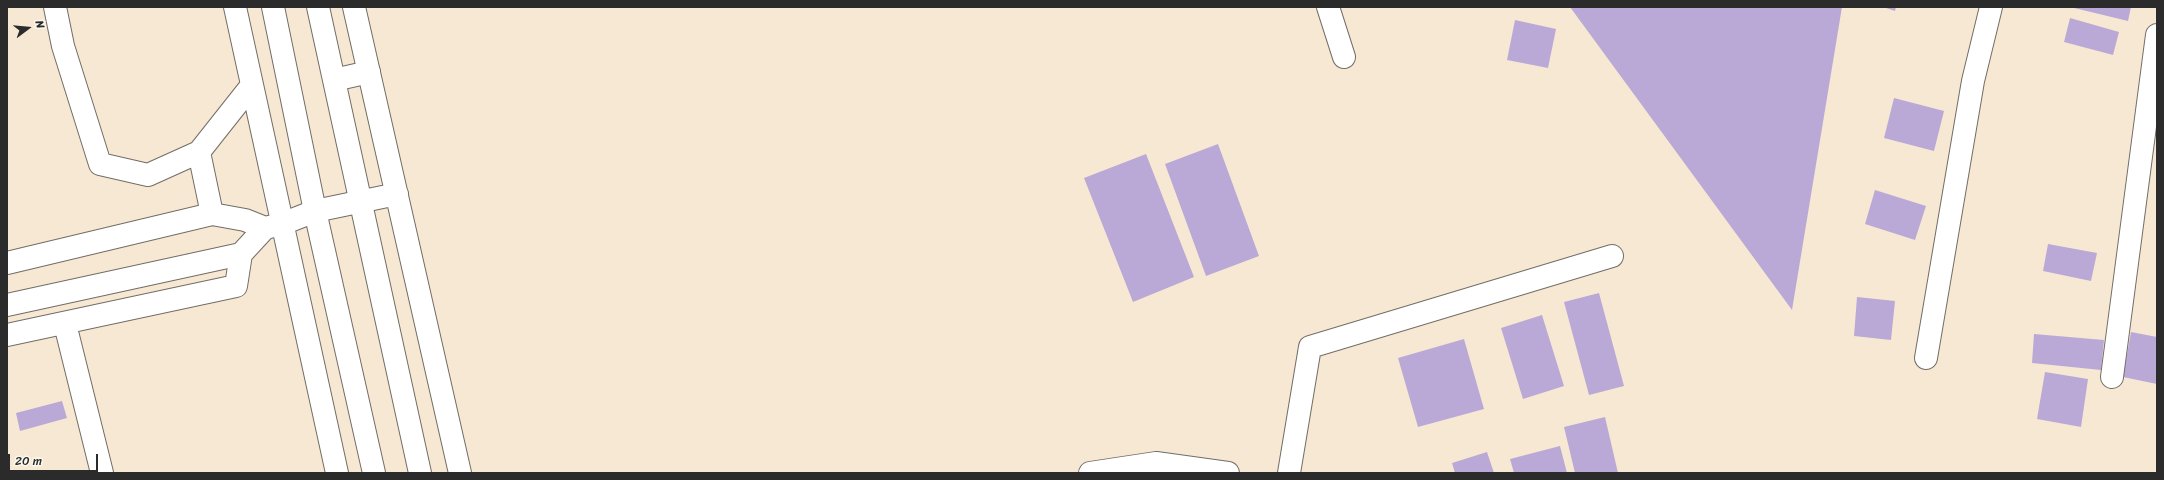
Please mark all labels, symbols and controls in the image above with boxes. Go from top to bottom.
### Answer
north arrow [8,8,48,48]
text: N [30,18,50,31]
scale bar [10,446,100,472]
text: 20 m [15,450,42,472]

